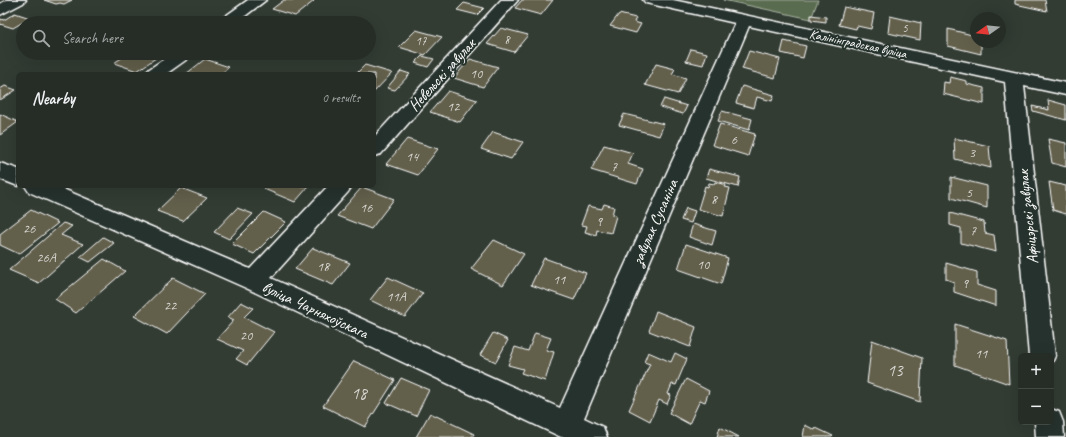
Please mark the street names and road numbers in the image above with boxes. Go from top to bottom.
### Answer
street label: Калінінградская вуліца [808,26,909,62]
street label: Невельскі завулак [404,33,481,116]
street label: Афіцэрскі завулак [1013,167,1043,265]
street label: завулак Сусаніна [626,175,683,270]
street label: вуліца Чарняхоўскага [259,277,372,344]

